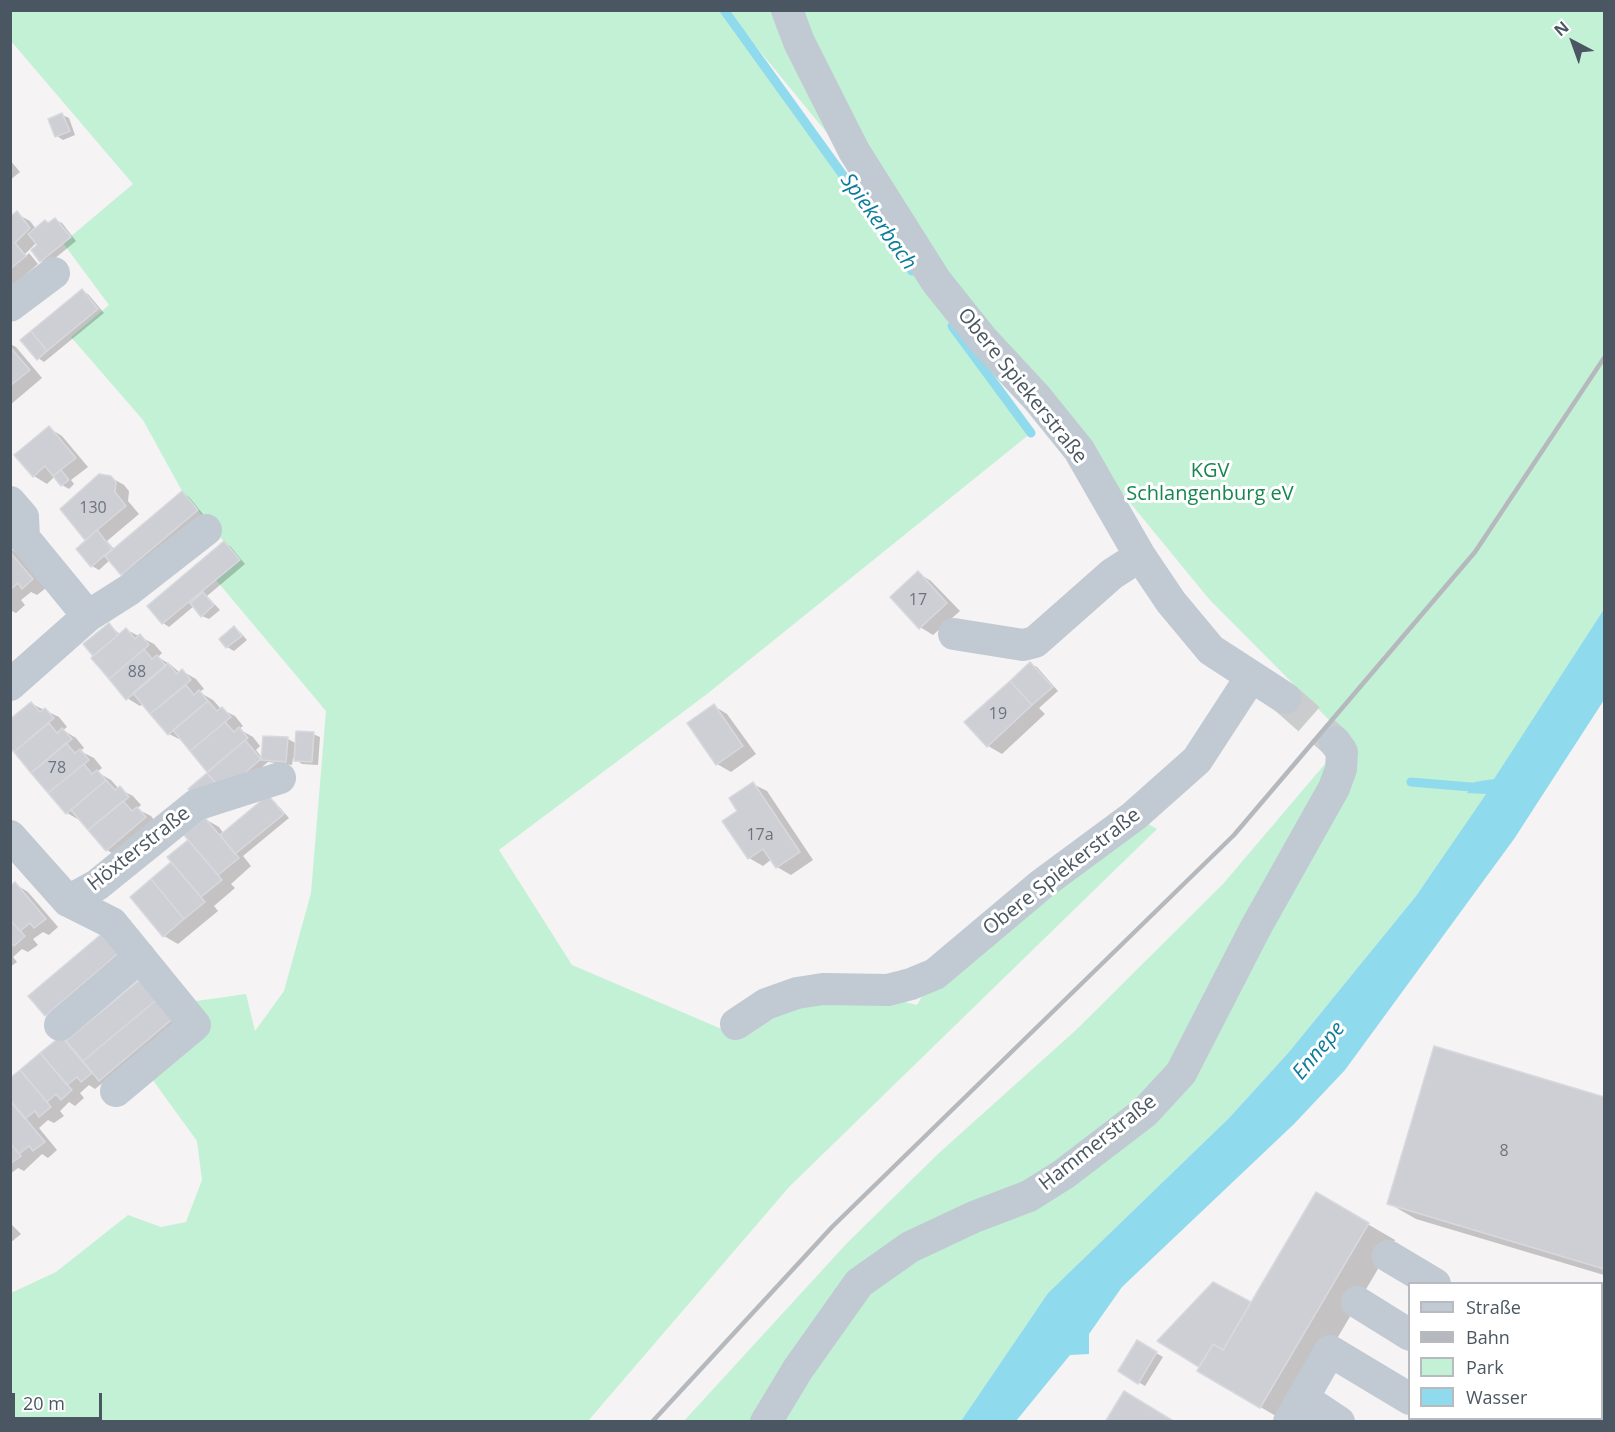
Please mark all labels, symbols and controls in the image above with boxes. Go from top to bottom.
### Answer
north arrow [1543,12,1603,72]
text: N [1549,16,1573,41]
water label: Spiekerbach [835,169,921,275]
street label: Obere Spiekerstraße [952,304,1092,468]
park label: KGV Schlangenburg eV [1126,459,1294,506]
house number: 130 [79,498,107,518]
house number: 17 [909,590,927,610]
house number: 88 [128,662,146,682]
house number: 19 [989,704,1007,724]
house number: 78 [48,758,66,778]
street label: Höxterstraße [83,802,195,896]
street label: Obere Spiekerstraße [979,803,1145,941]
house number: 17a [746,825,774,845]
water label: Ennepe [1287,1017,1351,1085]
street label: Hammerstraße [1035,1090,1161,1196]
house number: 8 [1499,1141,1509,1161]
legend [1408,1282,1603,1420]
text: Straße [1466,1295,1521,1319]
text: Bahn [1466,1325,1510,1349]
text: Park [1466,1355,1504,1379]
scale bar [15,1381,105,1419]
text: Wasser [1466,1385,1527,1409]
text: 20 m [23,1391,65,1415]

